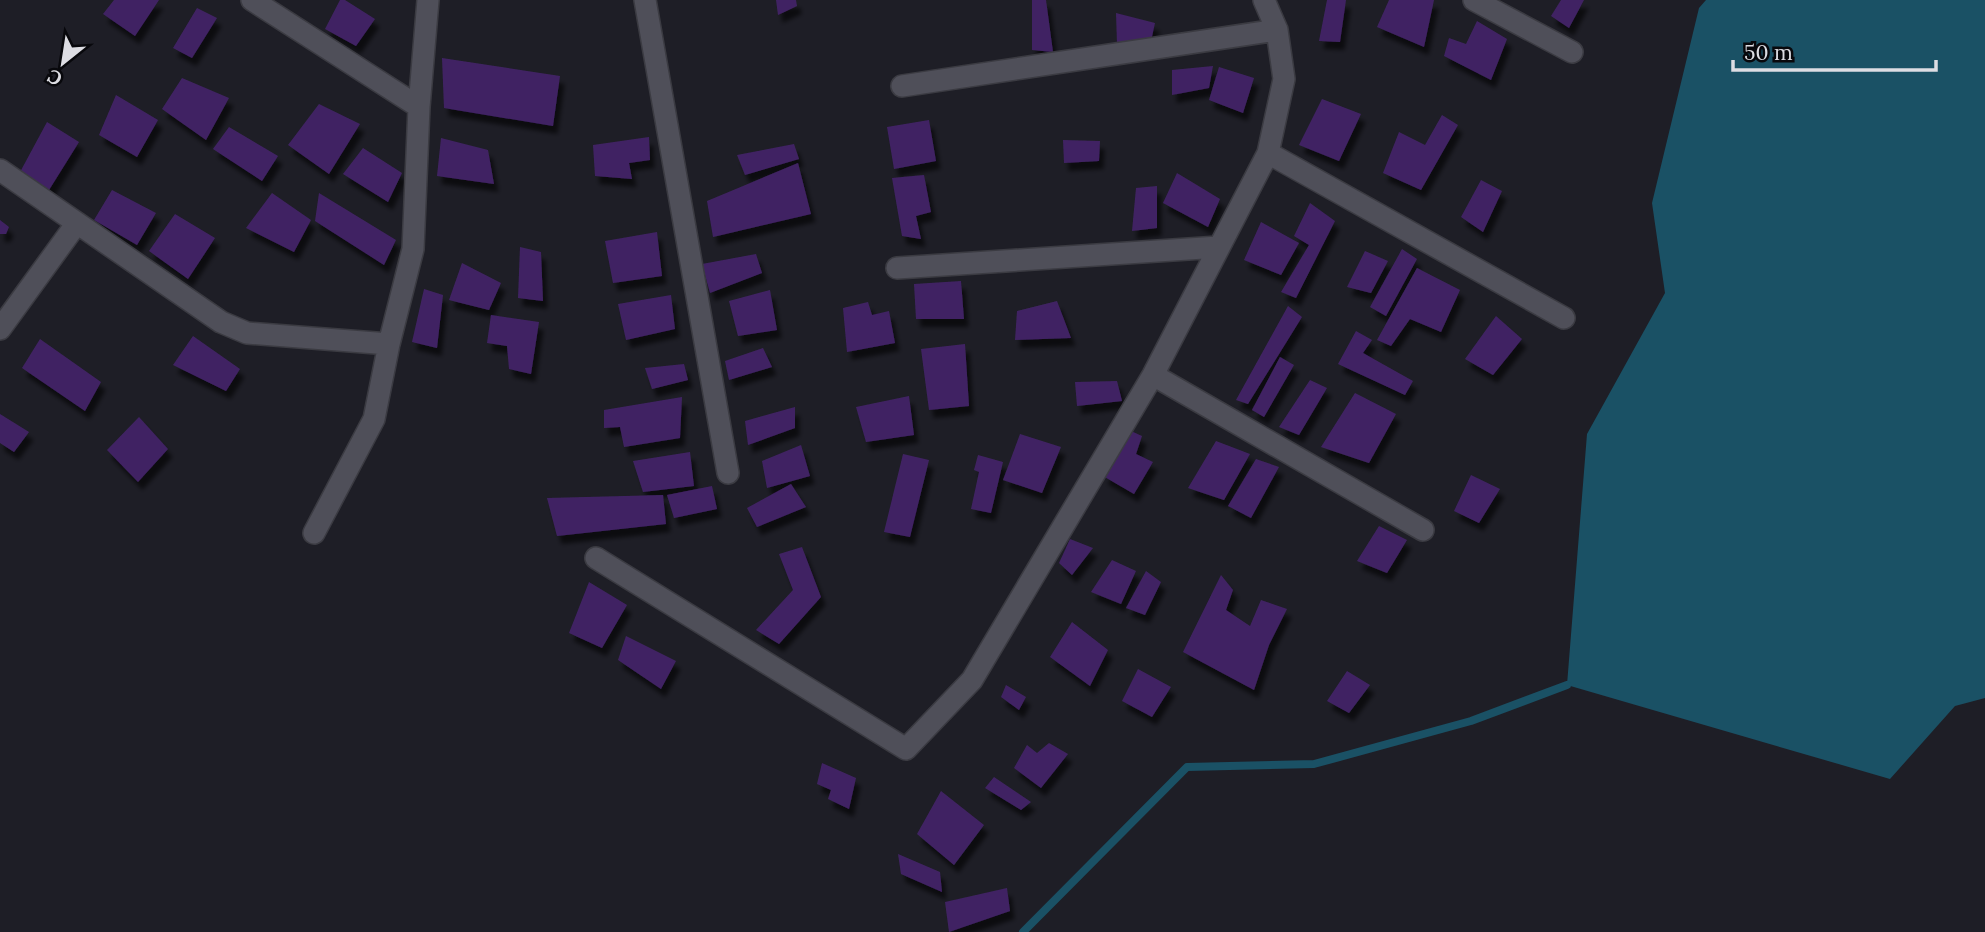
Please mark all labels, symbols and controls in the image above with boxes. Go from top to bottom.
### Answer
north arrow [28,28,98,98]
scale bar [1733,28,1936,72]
text: 50 m [1744,39,1793,66]
text: С [43,64,66,91]

